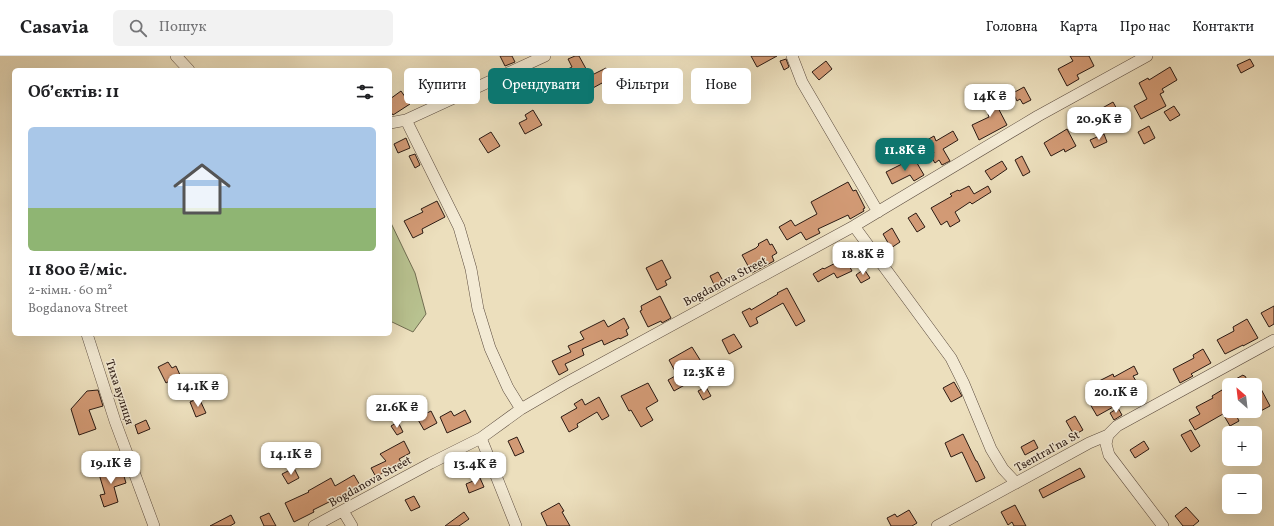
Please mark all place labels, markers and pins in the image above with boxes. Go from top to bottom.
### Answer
pin: 14K ₴ [962,84,1018,118]
pin: 20.9K ₴ [1062,107,1136,141]
pin: 11.8K ₴ [868,138,942,172]
pin: 18.8K ₴ [826,242,900,276]
pin: 12.3K ₴ [667,360,741,394]
pin: 14.1K ₴ [161,374,235,408]
pin: 20.1K ₴ [1079,380,1153,414]
pin: 21.6K ₴ [360,395,434,429]
pin: 14.1K ₴ [254,442,328,476]
pin: 19.1K ₴ [74,451,148,485]
pin: 13.4K ₴ [438,452,512,486]

